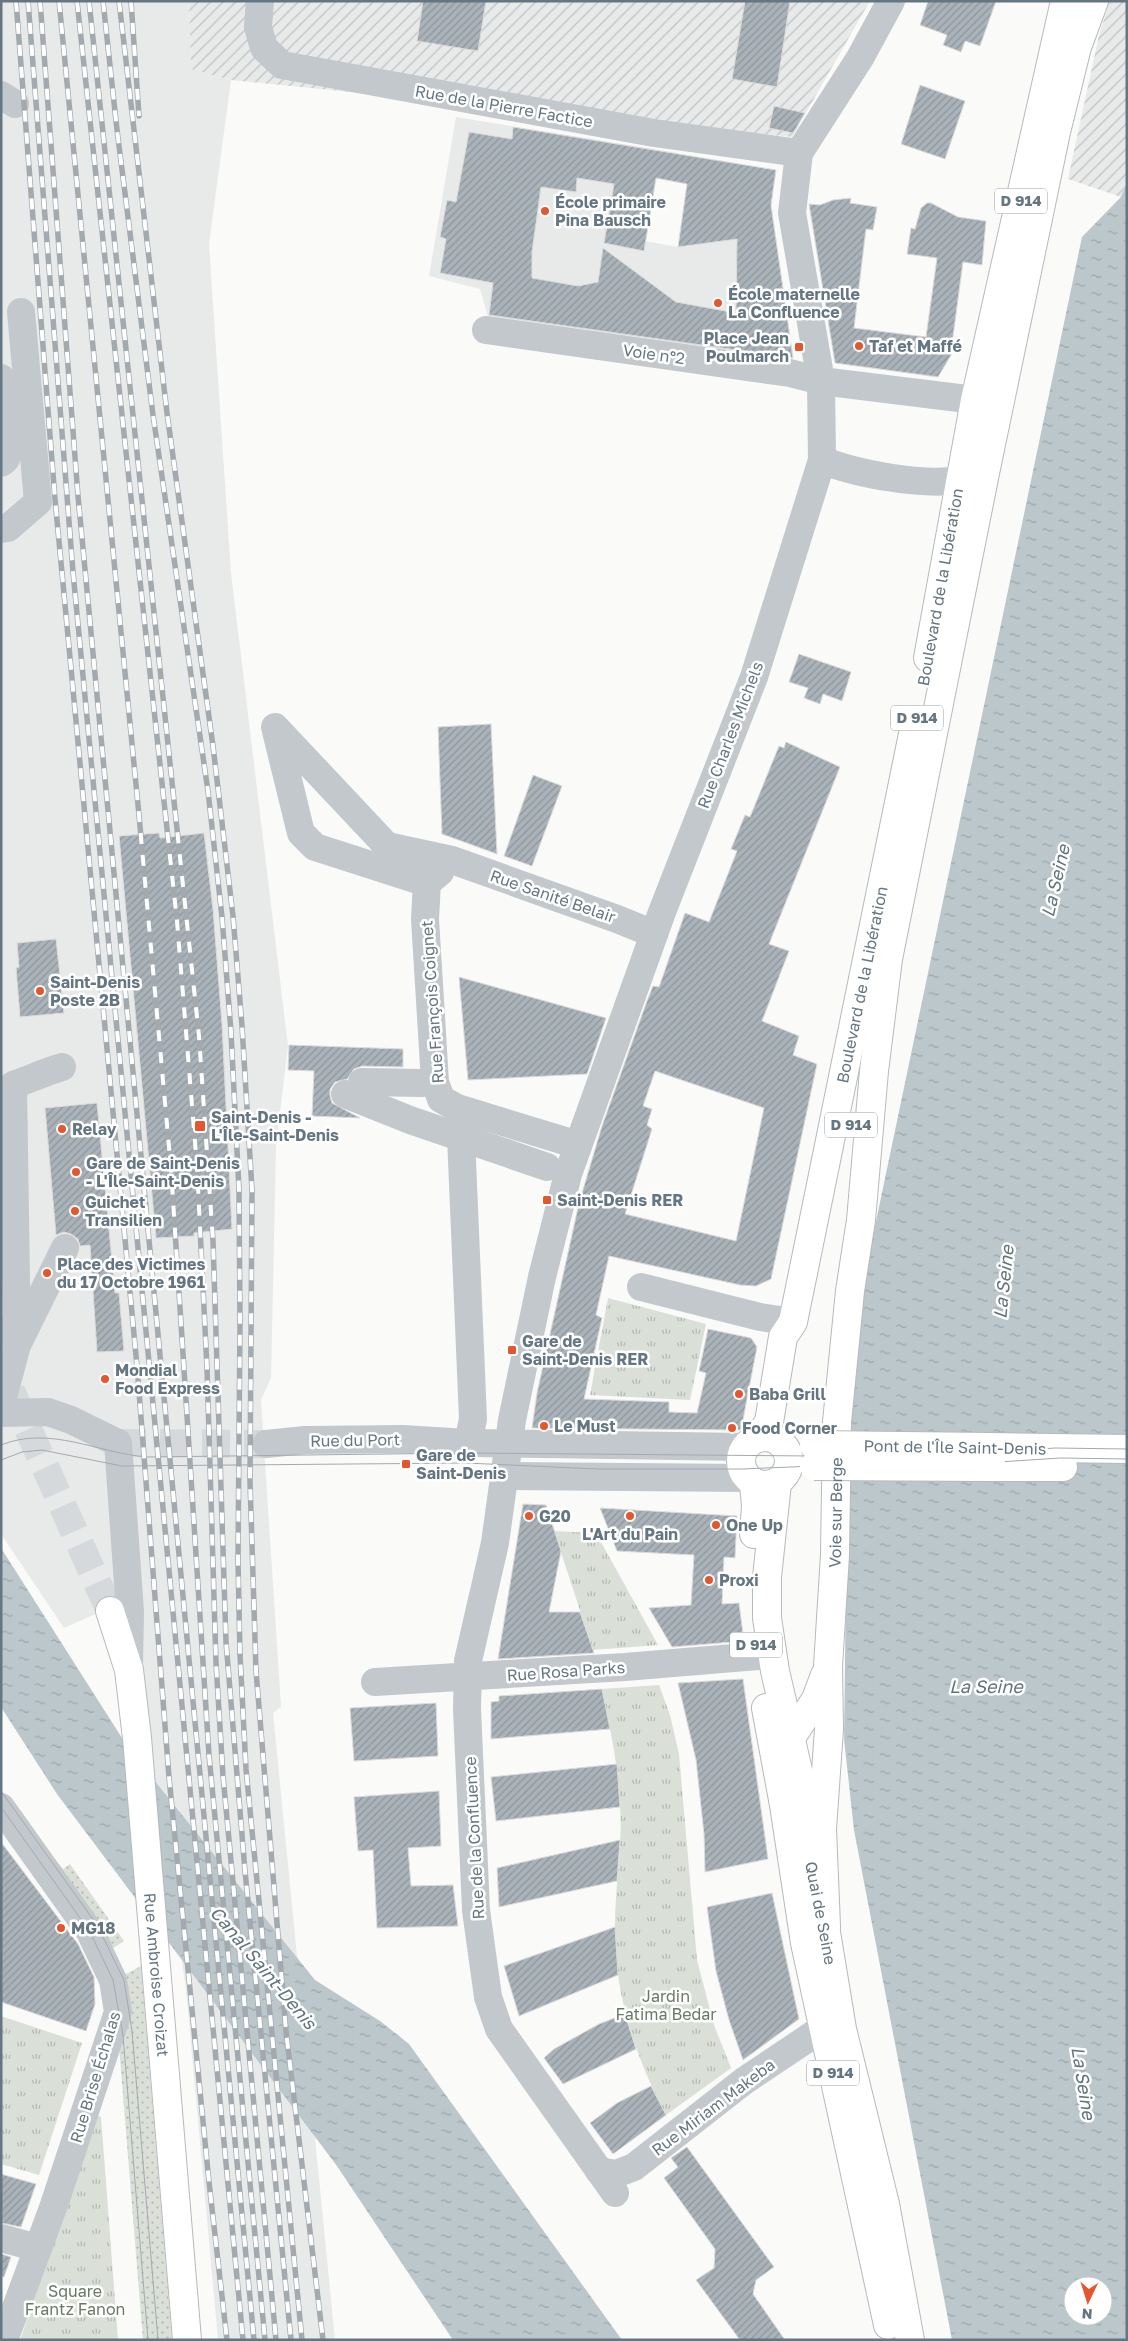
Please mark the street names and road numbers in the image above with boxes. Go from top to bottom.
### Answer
street label: Rue de la Pierre Factice [414,81,594,131]
road number: D 914 [995,188,1047,214]
street label: Voie n°2 [622,340,686,368]
street label: Boulevard de la Libération [913,487,967,687]
street label: Rue Charles Michels [693,659,767,811]
road number: D 914 [891,706,943,730]
street label: Rue Sanité Belair [488,865,618,927]
street label: Boulevard de la Libération [832,884,892,1085]
street label: Rue François Coignet [416,920,448,1084]
road number: D 914 [825,1112,877,1138]
street label: Rue du Port [310,1429,400,1451]
street label: Pont de l'Île Saint-Denis [863,1435,1047,1459]
street label: Voie sur Berge [824,1457,846,1568]
road number: D 914 [730,1632,782,1658]
street label: Rue Rosa Parks [506,1657,626,1685]
street label: Rue de la Confluence [460,1756,488,1920]
street label: Quai de Seine [801,1860,841,1966]
street label: Rue Ambroise Croizat [140,1892,173,2057]
street label: Rue Brise Échalas [66,2009,124,2145]
street label: Rue Miriam Makeba [647,2054,779,2160]
road number: D 914 [807,2060,859,2086]

